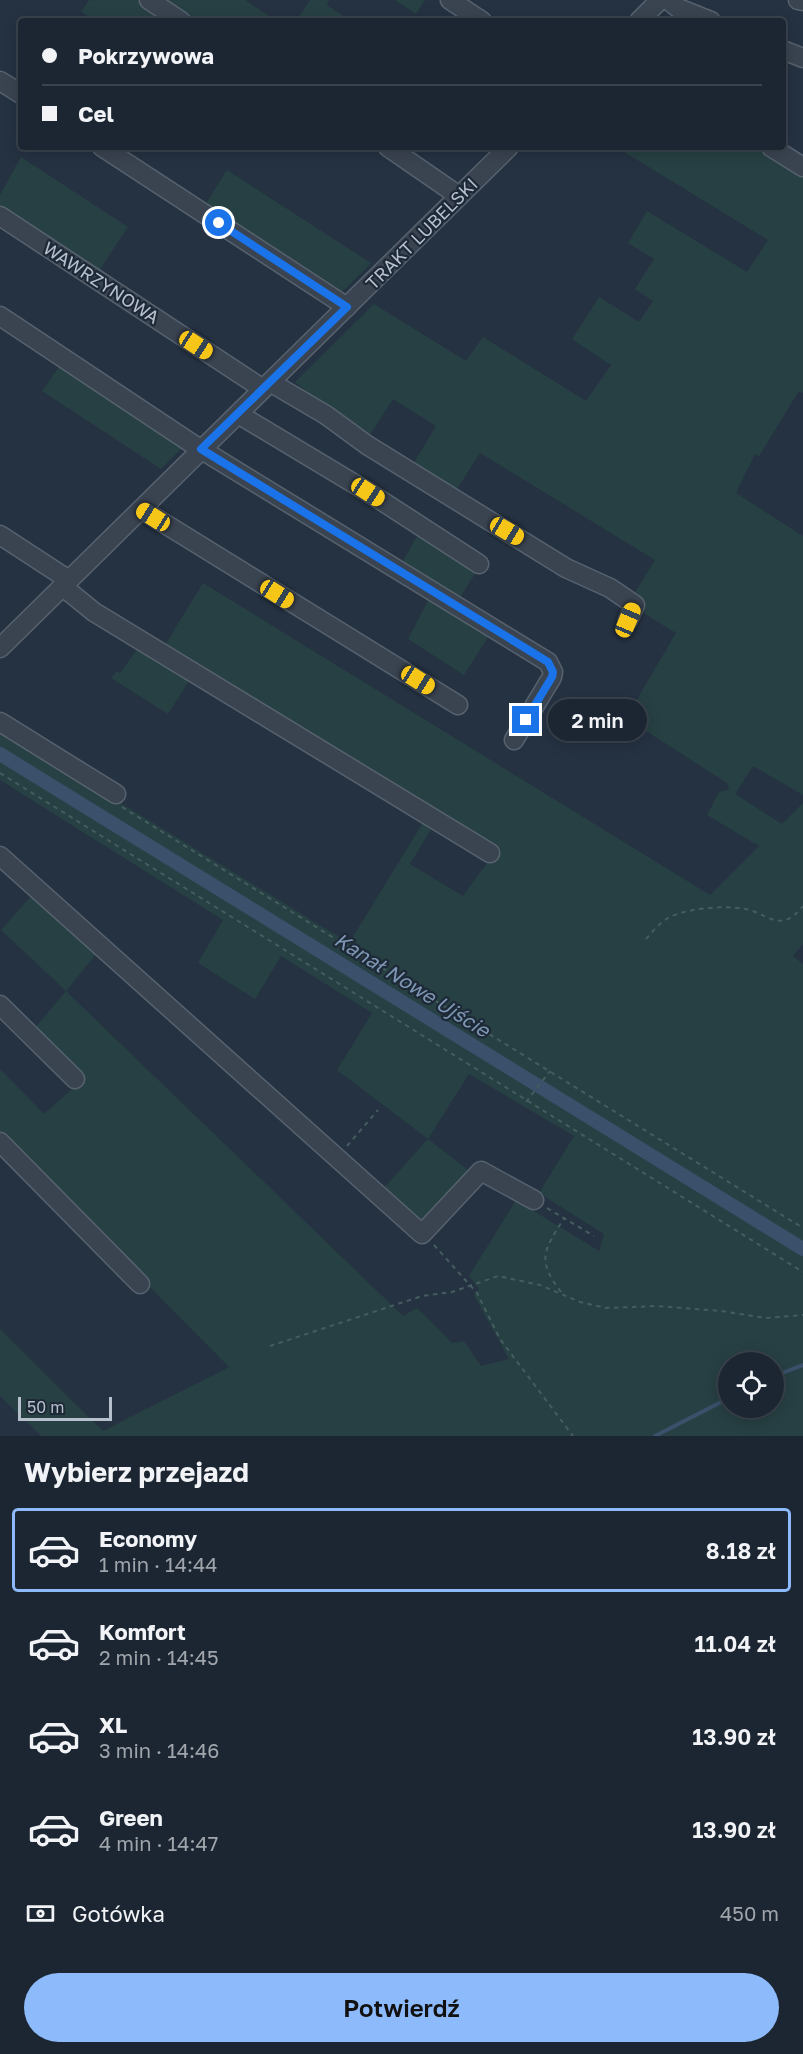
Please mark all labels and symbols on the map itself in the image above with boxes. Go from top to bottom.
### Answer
street label: TRAKT LUBELSKI [361,173,482,294]
route start [205,209,232,236]
street label: WAWRZYNOWA [39,236,164,328]
car [176,328,216,362]
car [348,475,388,509]
car [133,500,173,534]
car [487,514,527,548]
car [257,577,297,611]
car [613,600,643,640]
car [398,663,438,697]
callout: 2 min [547,699,646,741]
route end [512,706,539,733]
water label: Kanał Nowe Ujście [330,927,496,1043]
scale bar [18,1394,112,1422]

